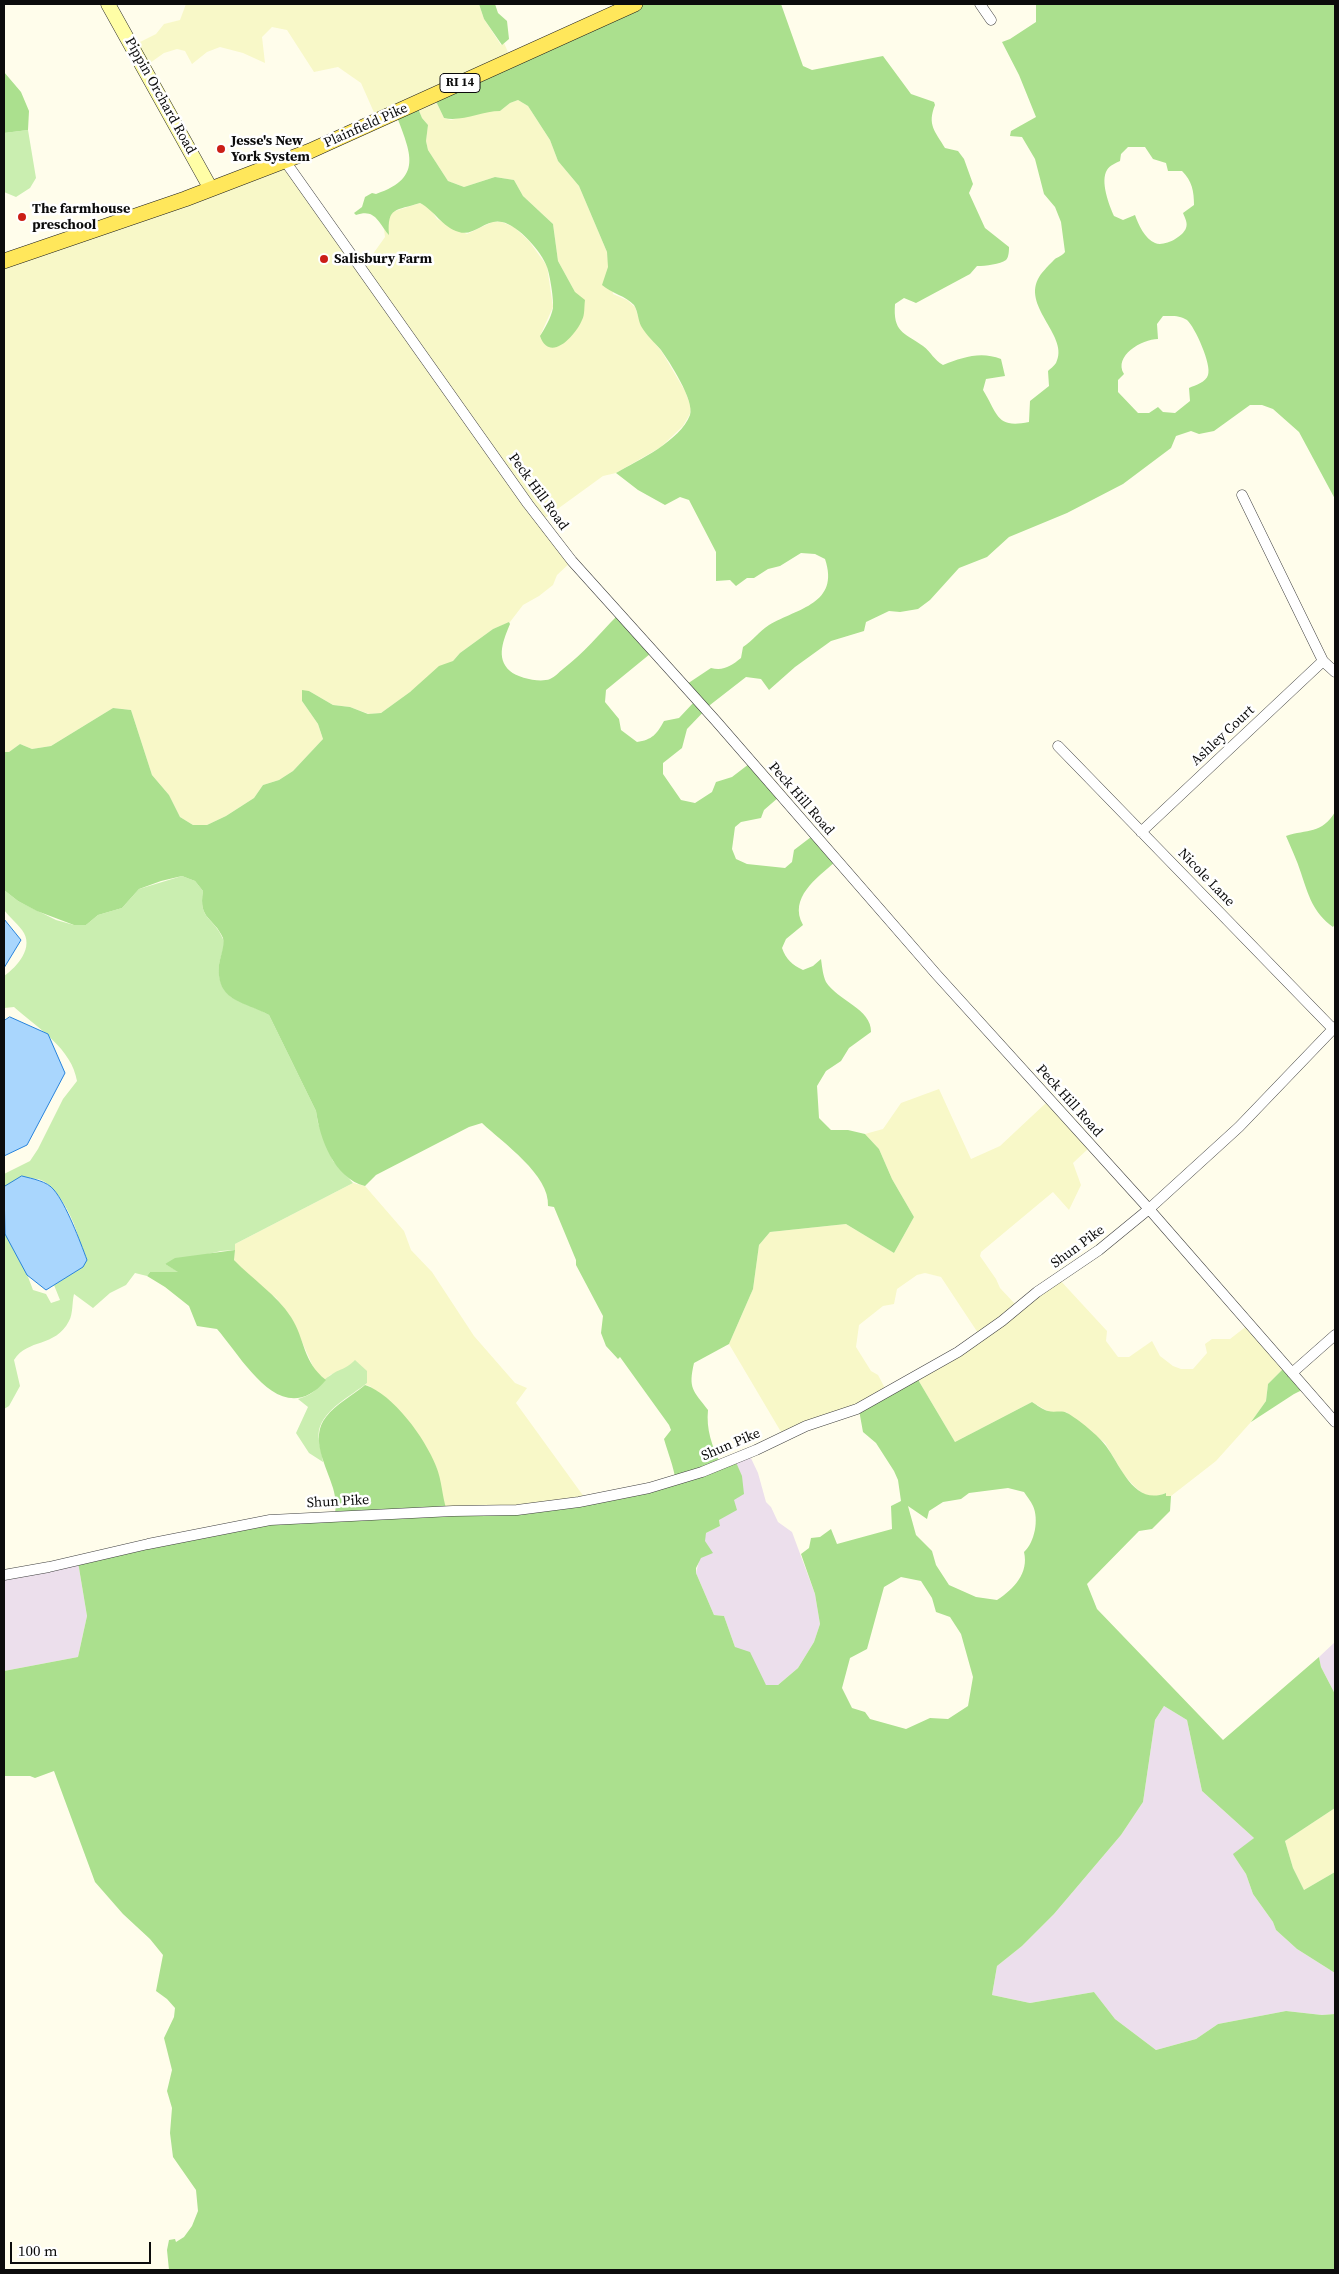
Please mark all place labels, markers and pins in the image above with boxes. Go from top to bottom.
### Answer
place label: Jesse's New York System [231,133,310,166]
marker: Jesse's New York System [215,143,227,155]
place label: The farmhouse preschool [32,201,130,233]
marker: The farmhouse preschool [16,211,28,223]
place label: Salisbury Farm [334,251,432,267]
marker: Salisbury Farm [318,253,330,265]

